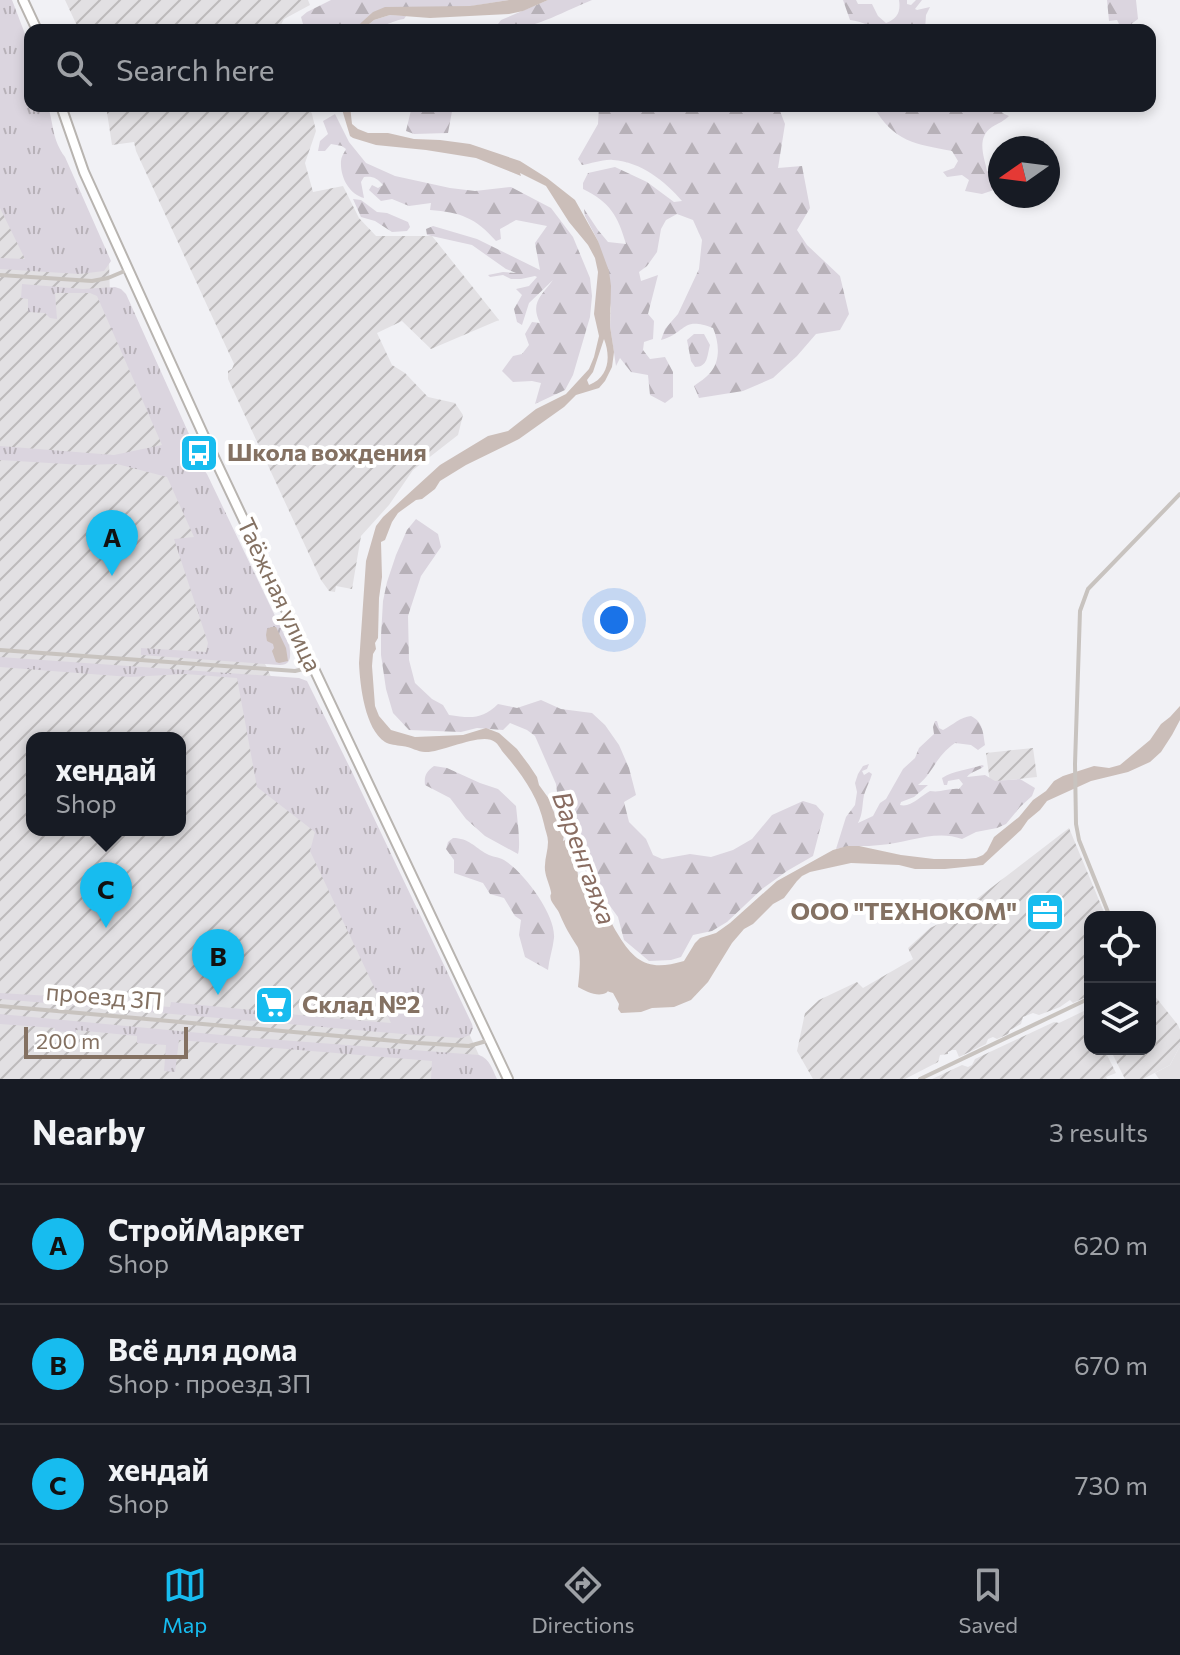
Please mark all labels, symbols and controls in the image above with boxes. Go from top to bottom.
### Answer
search box [24,24,1156,112]
icon: search [52,46,96,90]
text: Search here [116,50,275,87]
north arrow [988,136,1060,208]
bus stop icon: Школа вождения [178,432,220,474]
place label: Школа вождения [227,437,427,466]
pin: A [86,510,138,576]
street label: Таёжная улица [232,513,329,676]
your location [594,600,634,640]
popup [26,732,186,836]
text: хендай [55,750,157,787]
text: Shop [55,787,117,818]
water label: Варенгаяха [547,787,624,928]
pin: C [80,862,132,928]
office icon: ООО "ТЕХНОКОМ" [1024,891,1066,933]
place label: ООО "ТЕХНОКОМ" [790,896,1017,925]
map controls [1084,911,1156,1055]
button: locate [1084,911,1156,983]
pin: B [192,929,244,995]
street label: проезд 3П [45,976,163,1015]
button: layers [1084,983,1156,1055]
supermarket icon: Склад №2 [253,984,295,1026]
place label: Склад №2 [302,989,420,1018]
scale bar [24,1023,188,1059]
text: 200 m [36,1027,100,1054]
text: Nearby [32,1110,146,1152]
text: 3 results [1049,1116,1148,1147]
text: СтройМаркет [108,1210,304,1247]
text: A [49,1229,67,1260]
text: 620 m [1073,1229,1148,1260]
text: Shop [108,1247,169,1278]
text: Всё для дома [108,1330,297,1367]
text: B [49,1349,67,1380]
text: 670 m [1074,1349,1148,1380]
text: Shop · проезд 3П [108,1367,311,1398]
text: хендай [108,1450,209,1487]
text: C [49,1469,67,1500]
text: 730 m [1075,1469,1148,1500]
text: Shop [108,1487,169,1518]
tab: Map [162,1563,207,1638]
tab: Directions [531,1563,635,1638]
tab: Saved [959,1563,1018,1638]

